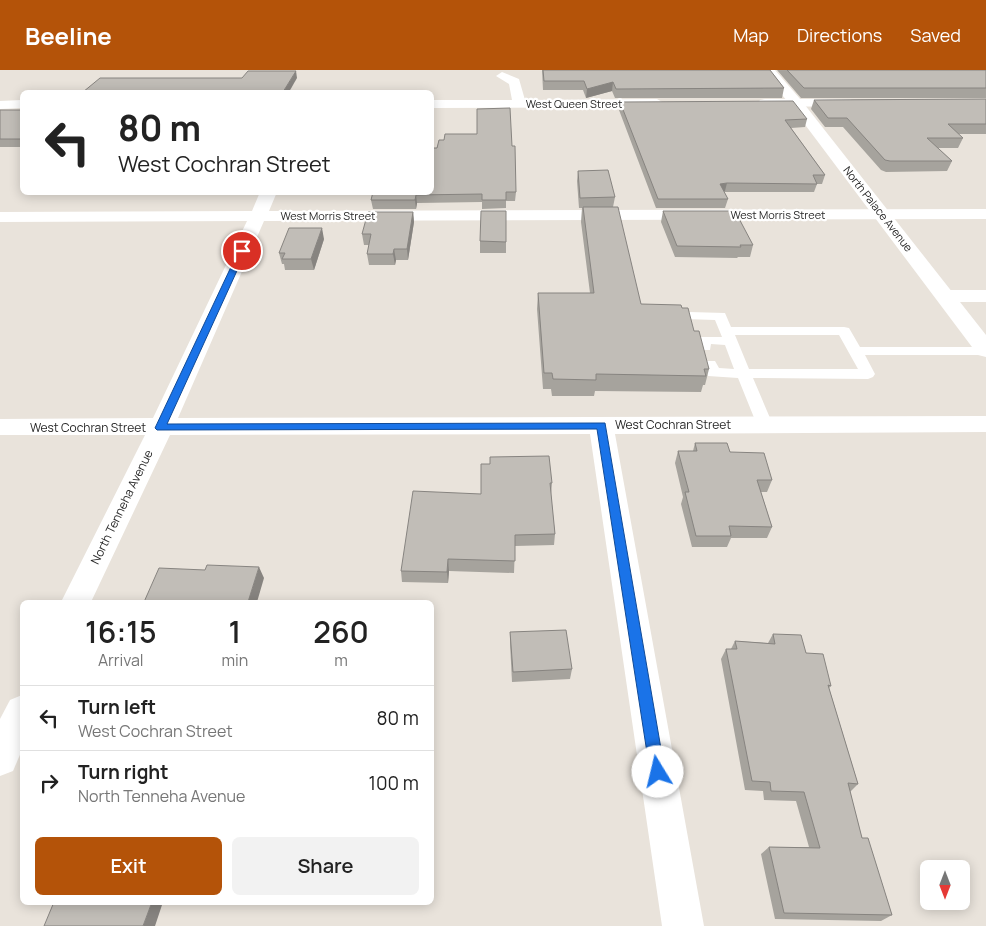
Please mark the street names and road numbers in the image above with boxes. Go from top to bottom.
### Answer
street label: West Queen Street [526,96,622,111]
street label: North Palace Avenue [840,163,917,255]
street label: West Morris Street [731,207,825,222]
street label: West Morris Street [281,208,375,223]
street label: West Cochran Street [615,416,731,433]
street label: West Cochran Street [30,419,146,436]
street label: North Tenneha Avenue [86,447,157,567]

